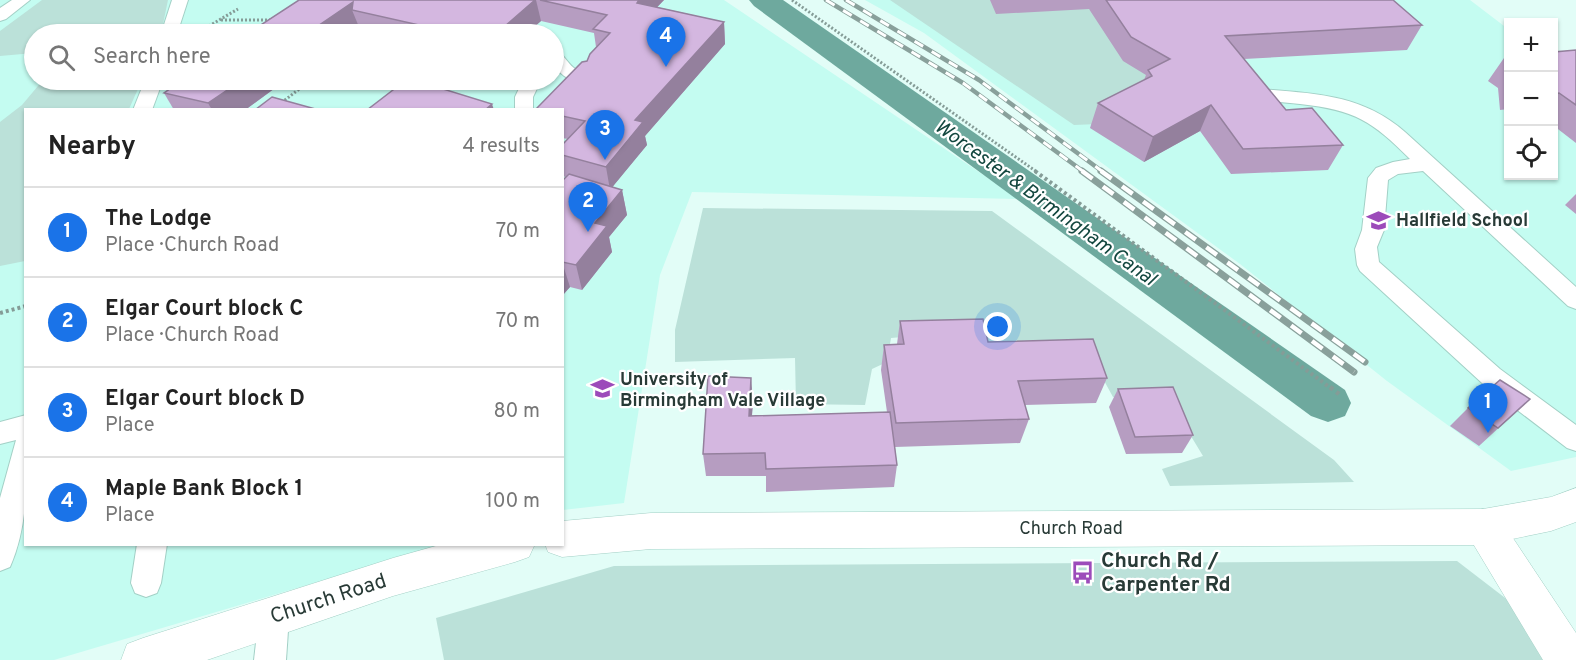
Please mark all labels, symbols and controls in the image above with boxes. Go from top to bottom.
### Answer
pin: 4 [646,17,686,67]
map controls [1504,18,1558,180]
button: + [1504,18,1558,72]
search box [24,24,564,90]
icon: search [45,41,78,74]
text: Search here [93,44,211,71]
button: − [1504,72,1558,126]
pin: 3 [586,110,624,160]
water label: Worcester & Birmingham Canal [929,114,1162,293]
button: locate [1504,126,1558,180]
text: Nearby [48,131,136,164]
text: 4 results [463,134,540,160]
pin: 2 [568,182,608,232]
text: The Lodge [105,206,212,233]
school or university icon: Hallfield School [1365,207,1391,233]
place label: Hallfield School [1396,210,1528,233]
text: 1 [64,219,72,245]
text: 70 m [496,219,540,245]
text: Place · Church Road [105,233,279,259]
text: Elgar Court block C [105,296,303,323]
text: 2 [61,309,74,335]
text: 70 m [496,309,540,335]
your location [983,312,1012,341]
text: Place · Church Road [105,323,279,349]
place label: University of Birmingham Vale Village [620,369,825,413]
school or university icon: University of Birmingham Vale Village [589,376,615,402]
pin: 1 [1468,384,1508,433]
text: Elgar Court block D [105,386,305,413]
text: 3 [62,399,74,425]
text: 80 m [494,399,540,425]
text: Place [105,413,155,439]
text: Maple Bank Block 1 [105,476,303,503]
text: 4 [61,489,74,515]
text: 100 m [485,489,540,515]
text: Place [105,503,155,529]
street label: Church Road [1019,518,1123,541]
place label: Church Rd / Carpenter Rd [1101,548,1231,599]
bus stop icon: Church Rd / Carpenter Rd [1070,559,1096,585]
street label: Church Road [267,568,390,631]

